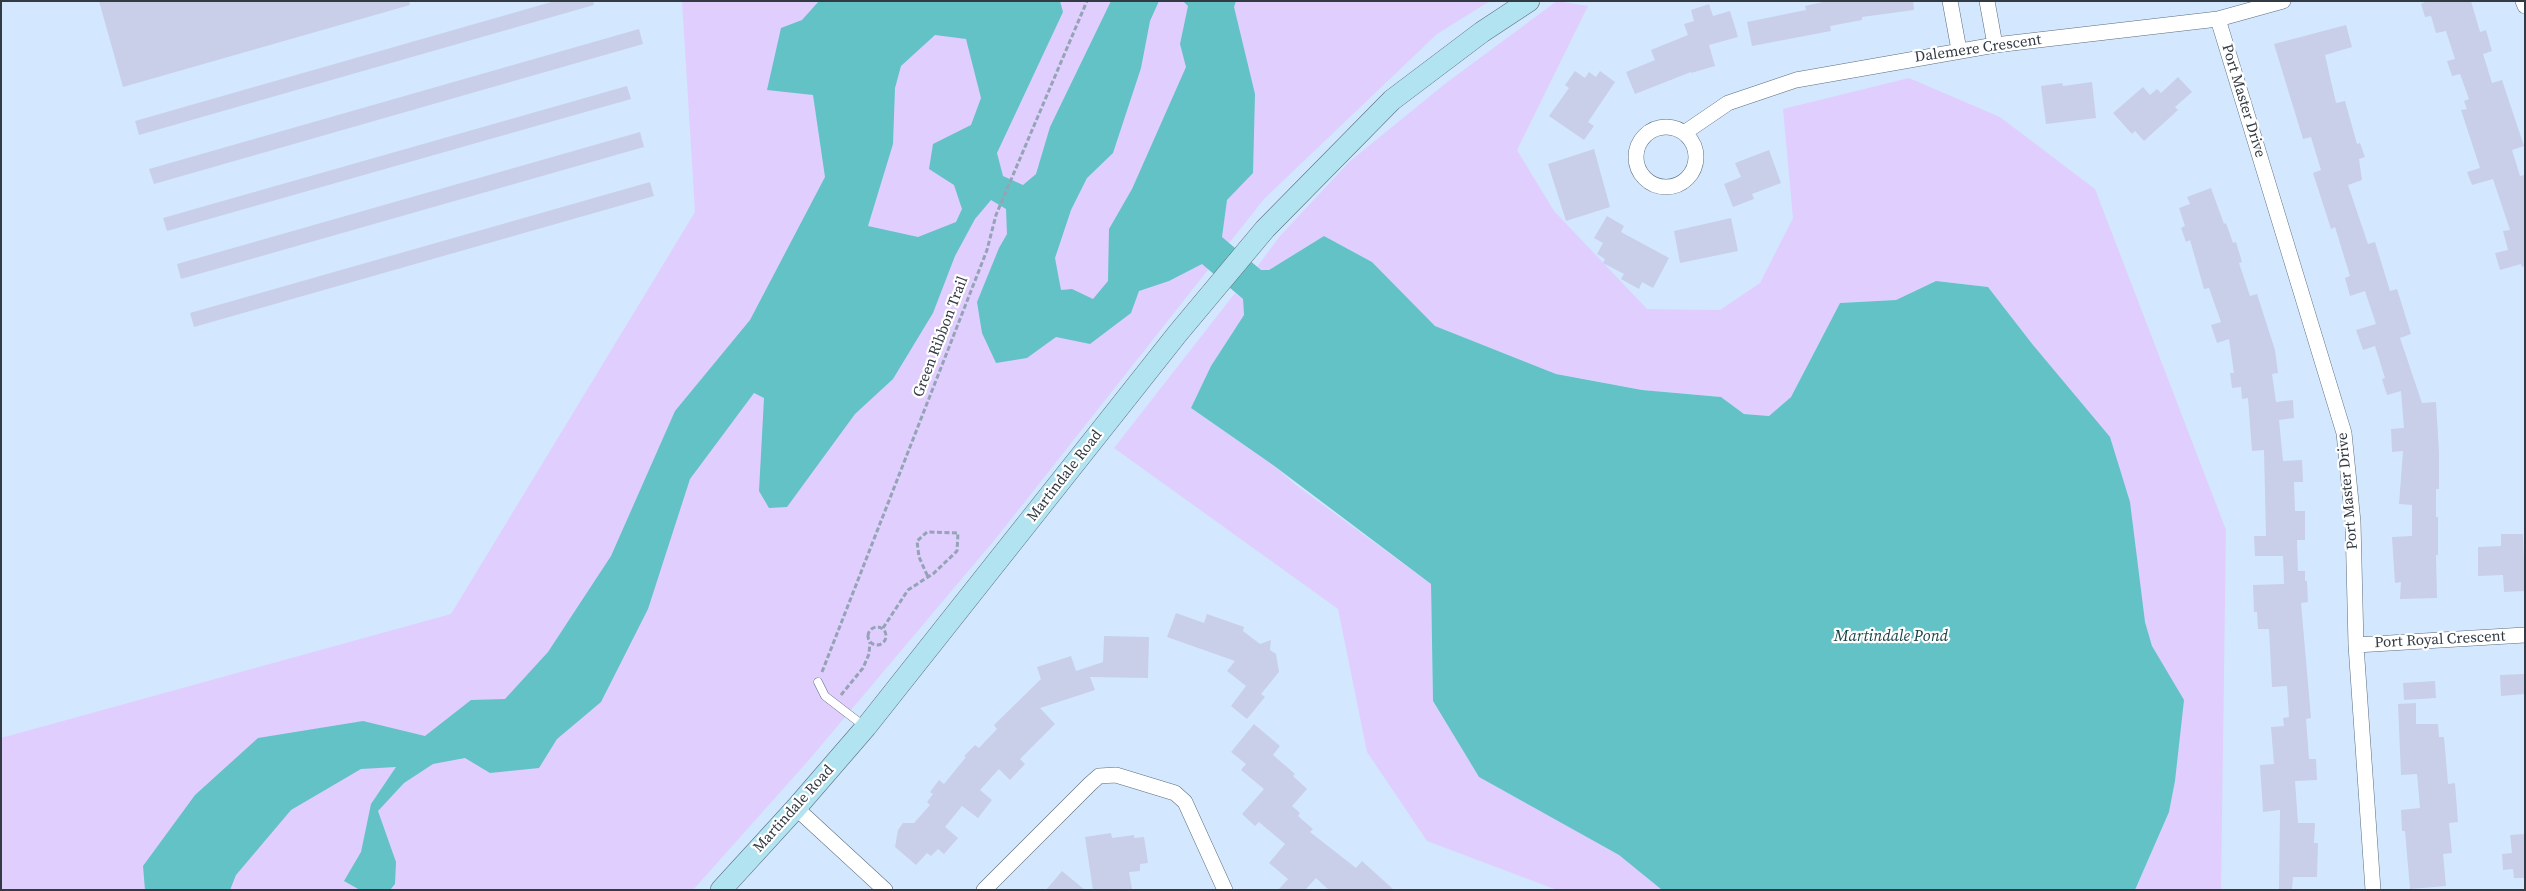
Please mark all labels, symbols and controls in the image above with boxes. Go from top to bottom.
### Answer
street label: Dalemere Crescent [1914,31,2042,67]
street label: Port Master Drive [2217,42,2269,160]
street label: Green Ribbon Trail [910,274,972,400]
street label: Martindale Road [1024,427,1106,525]
street label: Port Master Drive [2334,432,2362,550]
water label: Martindale Pond [1834,627,1948,647]
street label: Port Royal Crescent [2374,628,2506,652]
street label: Martindale Road [750,762,838,856]

